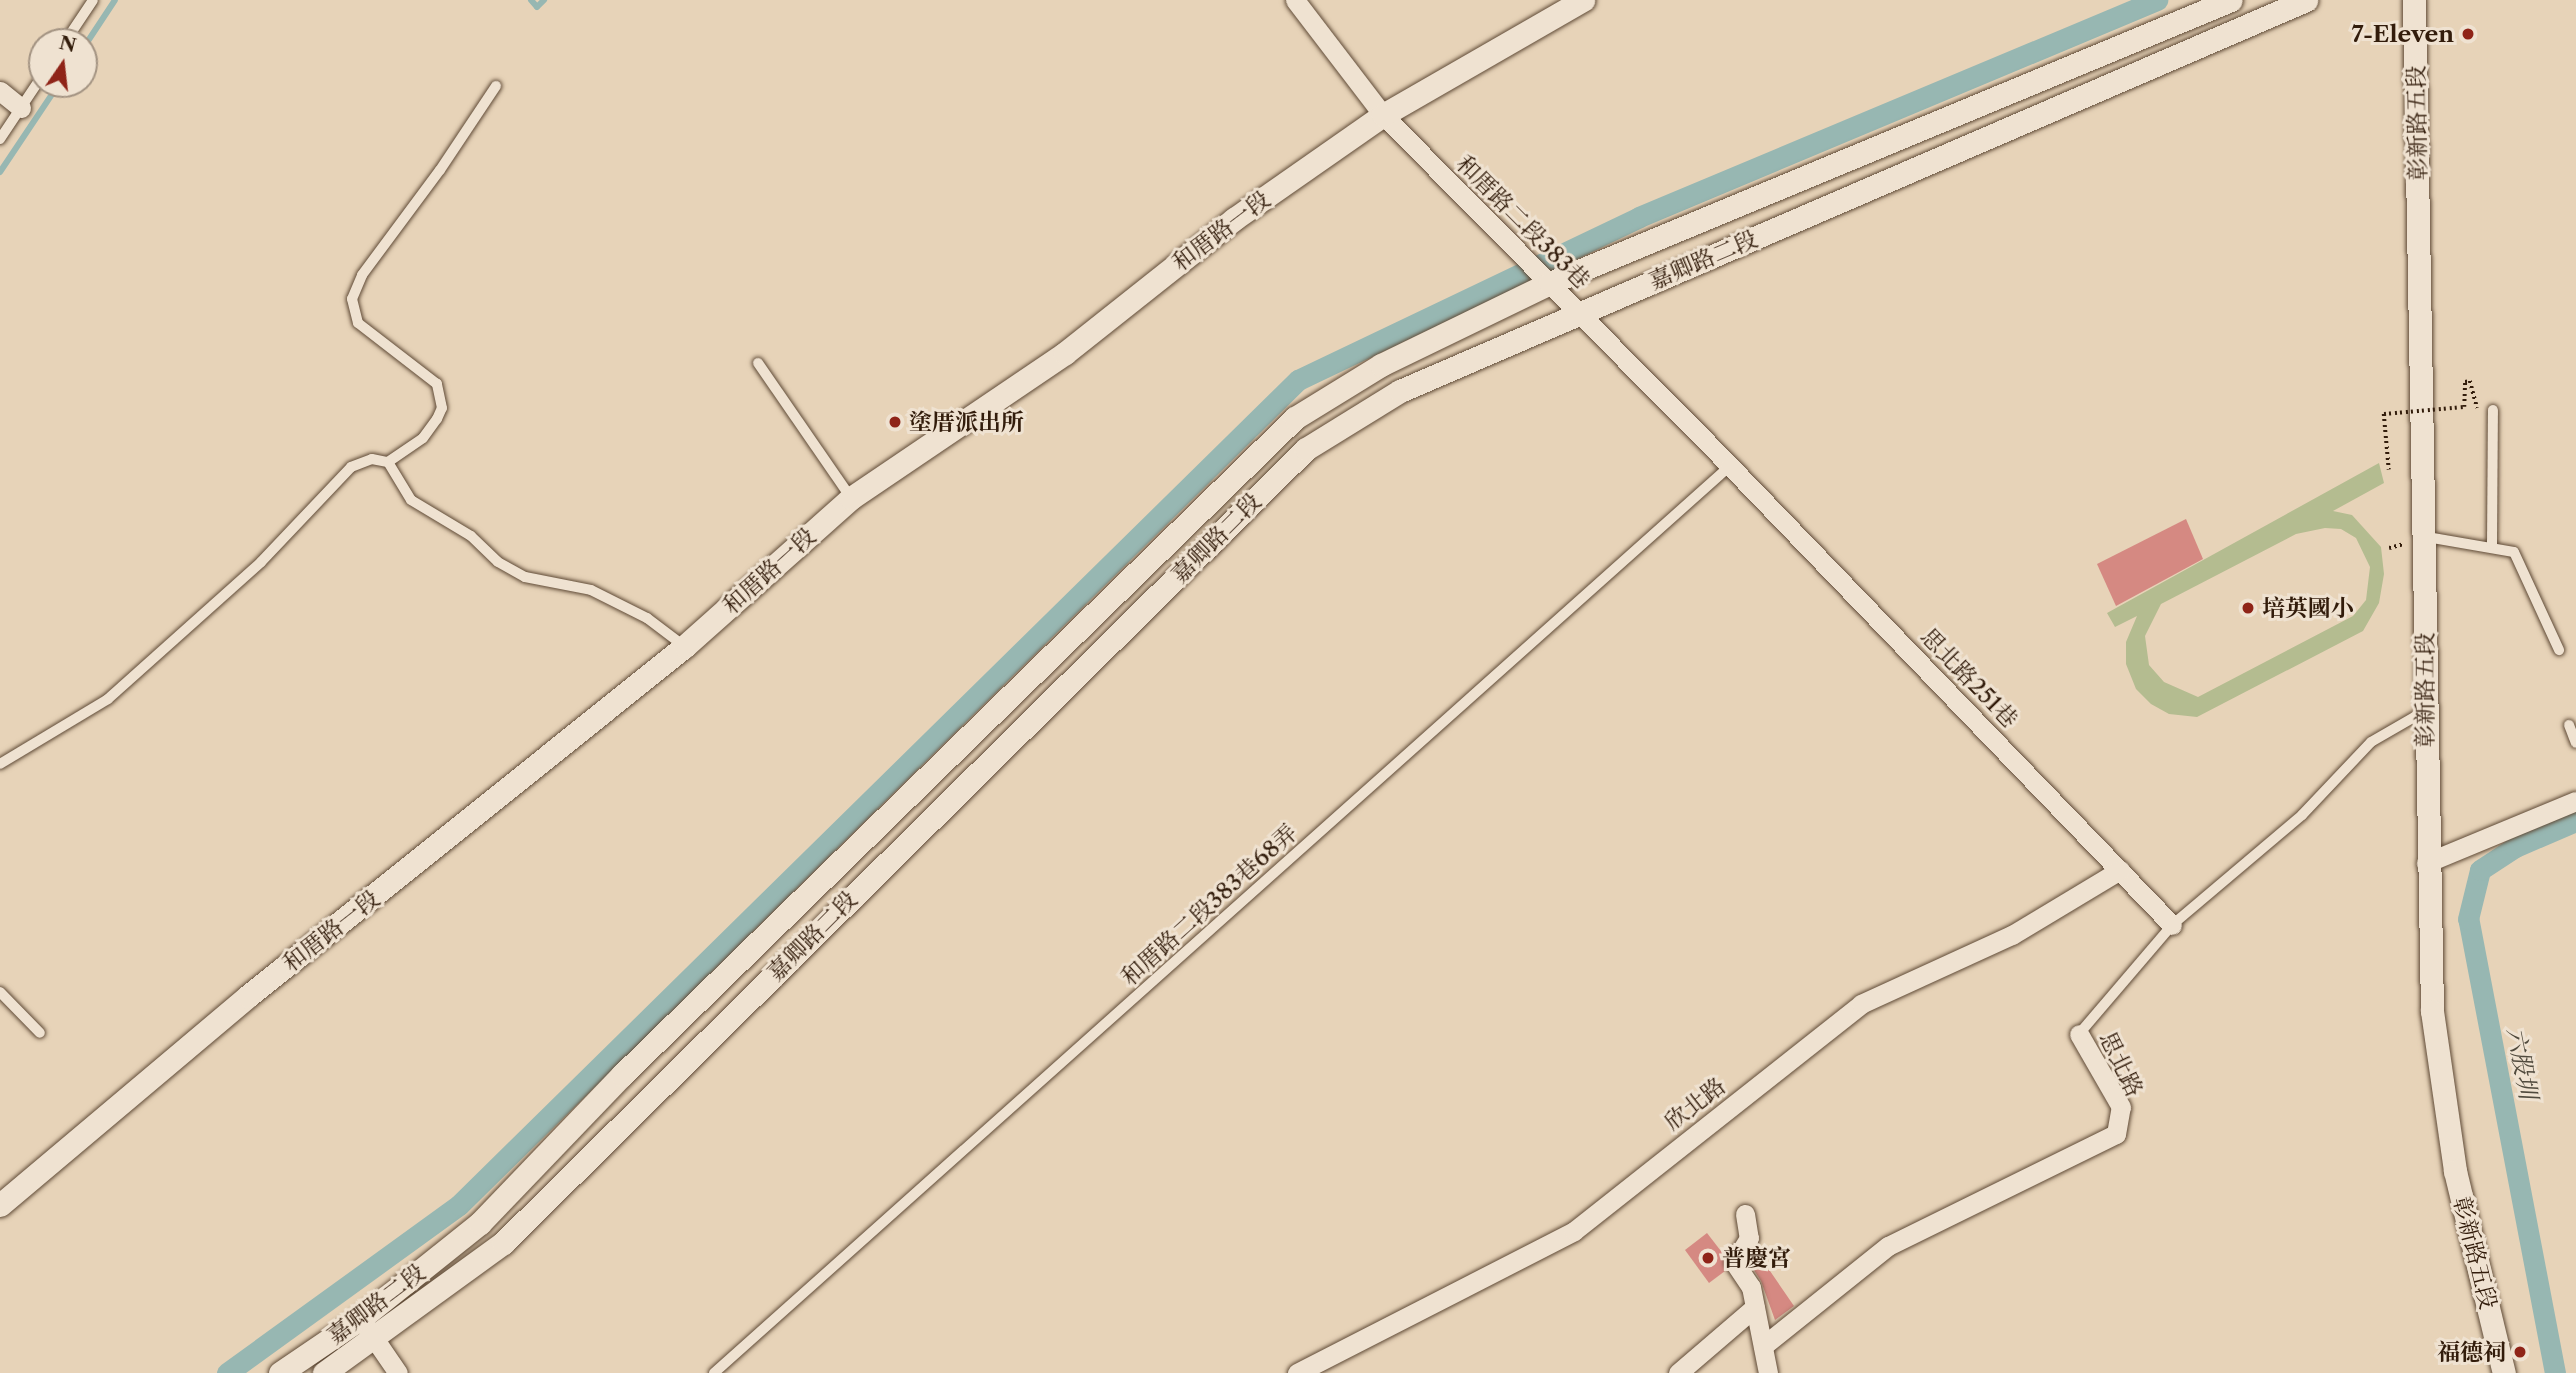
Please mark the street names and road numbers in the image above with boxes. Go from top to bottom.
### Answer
street label: 彰新路五段 [2402,65,2432,181]
street label: 和厝路二段383巷 [1451,150,1595,294]
street label: 和厝路一段 [1167,185,1275,277]
street label: 嘉卿路二段 [1645,225,1761,295]
street label: 嘉卿路二段 [1166,488,1266,588]
street label: 和厝路一段 [717,522,821,620]
street label: 思北路251巷 [1915,623,2023,733]
street label: 彰新路五段 [2411,633,2439,747]
street label: 和厝路二段383巷68弄 [1115,819,1303,991]
street label: 和厝路一段 [277,885,385,977]
street label: 嘉卿路二段 [762,886,862,986]
street label: 思北路 [2093,1027,2149,1101]
street label: 欣北路 [1659,1072,1731,1136]
street label: 彰新路五段 [2448,1194,2502,1312]
street label: 嘉卿路二段 [322,1258,430,1350]

